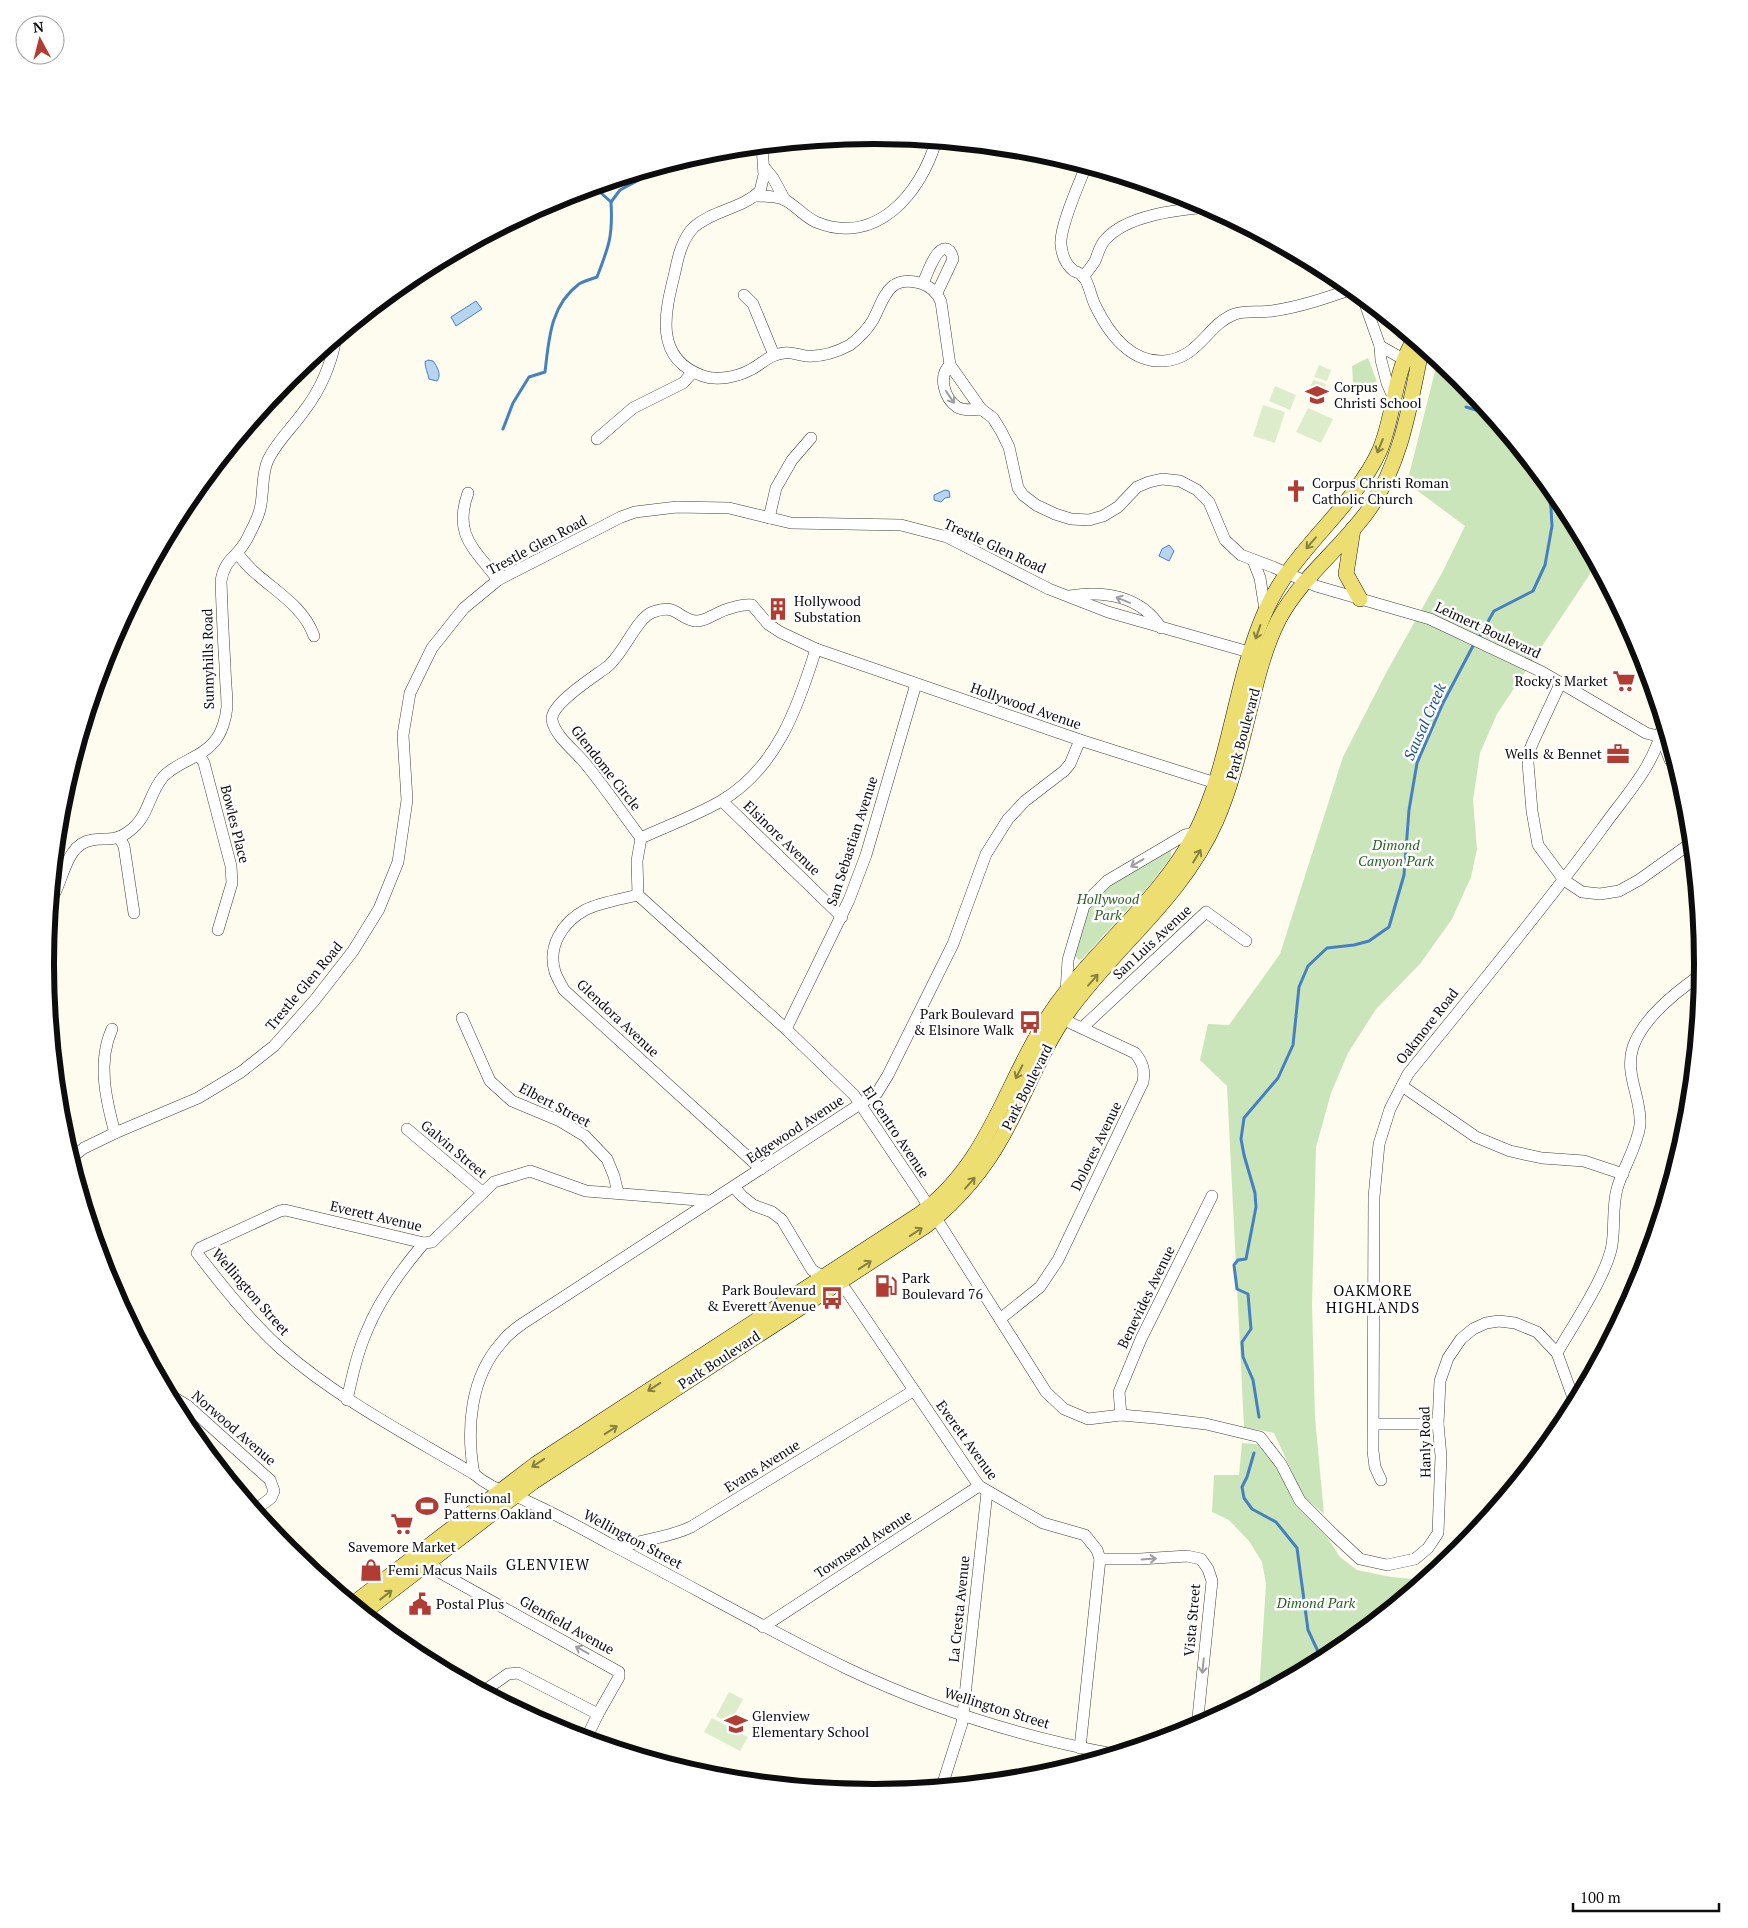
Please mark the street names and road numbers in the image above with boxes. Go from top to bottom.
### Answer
street label: Trestle Glen Road [484,510,590,579]
street label: Trestle Glen Road [941,514,1049,578]
street label: Leimert Boulevard [1432,597,1544,662]
street label: Sunnyhills Road [197,608,218,710]
street label: Hollywood Avenue [968,678,1084,733]
street label: Park Boulevard [1221,686,1264,782]
street label: Glendome Circle [567,721,646,814]
street label: San Sebastian Avenue [822,774,881,908]
street label: Bowles Place [217,783,254,865]
street label: Elsinore Avenue [740,796,825,879]
street label: San Luis Avenue [1108,900,1195,983]
street label: Trestle Glen Road [261,937,347,1034]
street label: Glendora Avenue [573,974,664,1061]
street label: Oakmore Road [1391,984,1462,1068]
street label: Park Boulevard [997,1040,1056,1133]
street label: Elbert Street [516,1078,595,1132]
street label: El Centro Avenue [859,1082,934,1181]
street label: Edgewood Avenue [742,1090,847,1167]
street label: Dolores Avenue [1066,1098,1125,1194]
street label: Galvin Street [417,1115,492,1183]
street label: Everett Avenue [328,1196,424,1235]
street label: Benevides Avenue [1112,1242,1179,1351]
street label: Wellington Street [208,1244,295,1340]
street label: Park Boulevard [674,1326,764,1393]
street label: Norwood Avenue [188,1386,280,1469]
street label: Everett Avenue [932,1396,1003,1483]
street label: Hanly Road [1414,1406,1435,1478]
street label: Evans Avenue [720,1435,803,1496]
street label: Wellington Street [580,1504,687,1573]
street label: Townsend Avenue [811,1505,915,1582]
street label: La Cresta Avenue [943,1555,974,1663]
street label: Vista Street [1179,1582,1204,1657]
street label: Glenfield Avenue [516,1591,618,1658]
street label: Wellington Street [942,1682,1053,1733]

